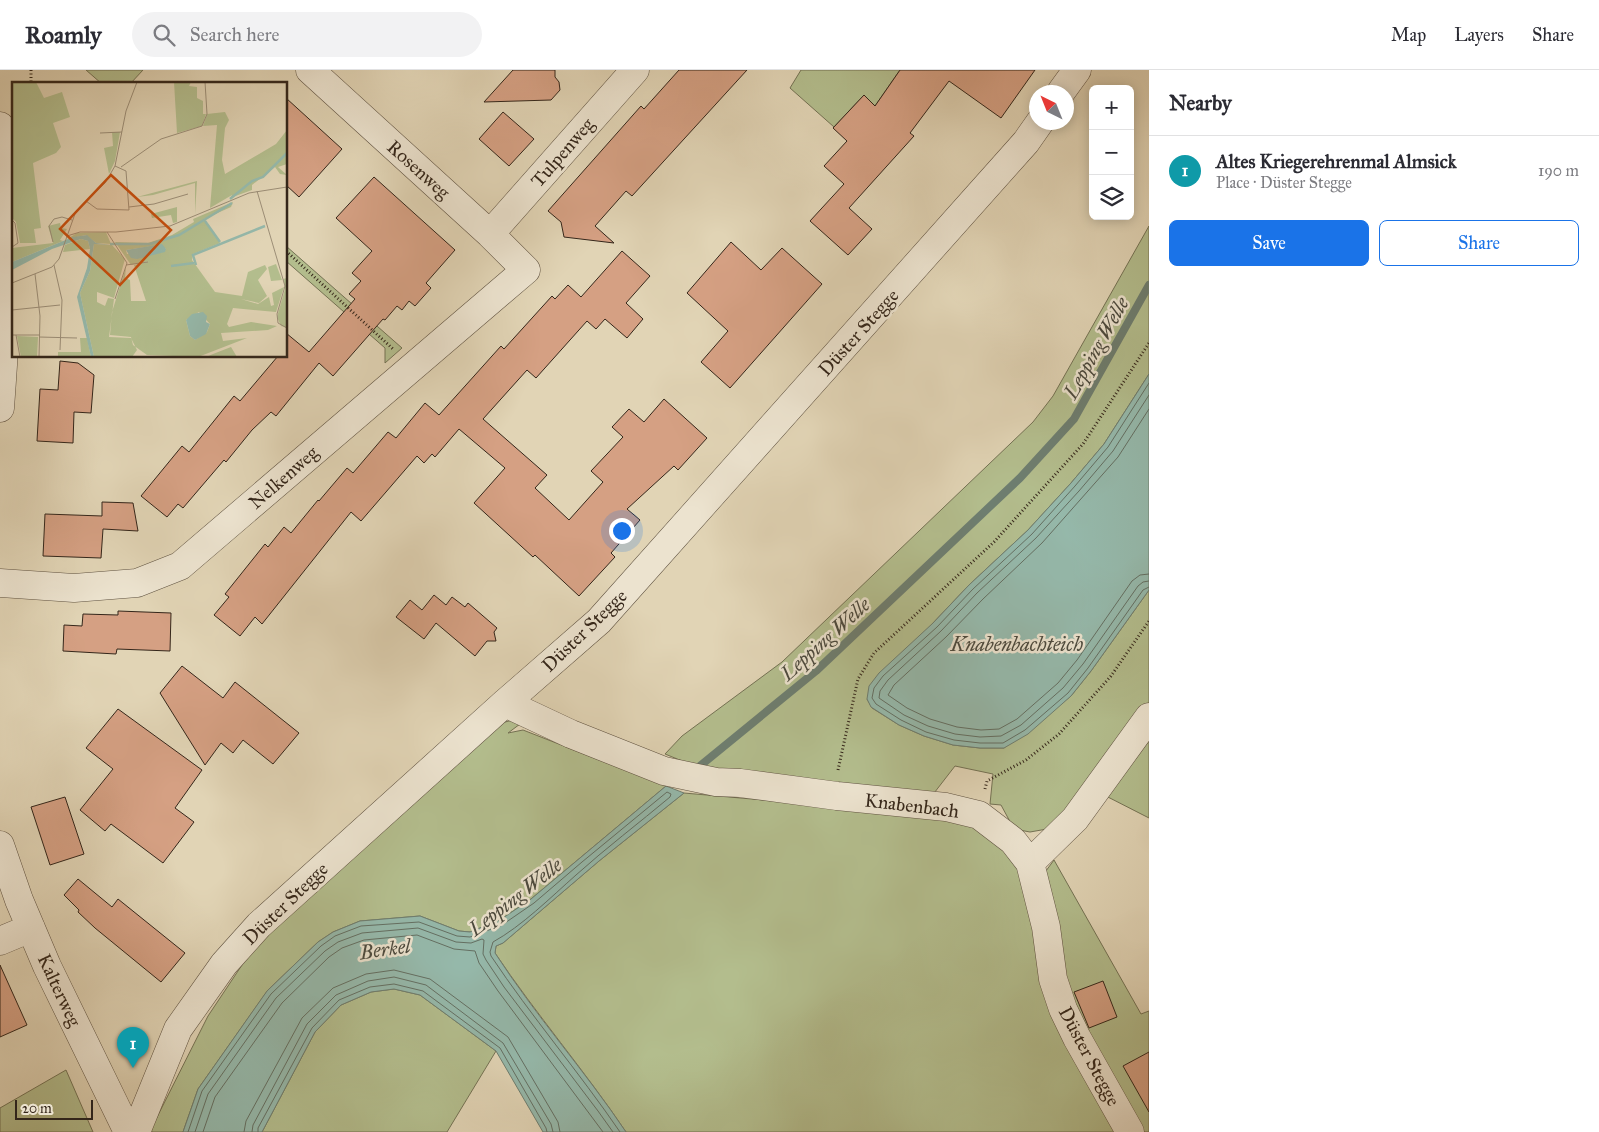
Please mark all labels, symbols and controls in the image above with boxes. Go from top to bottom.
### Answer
search box [132,12,482,57]
text: Roamly [25,20,102,50]
icon: search [150,21,178,49]
text: Search here [190,23,280,46]
text: Map [1391,24,1426,46]
text: Layers [1454,24,1504,46]
text: Share [1532,24,1574,46]
inset map [12,82,288,358]
north arrow [1029,85,1074,130]
map controls [1089,85,1134,220]
button: + [1089,85,1134,130]
text: Nearby [1169,90,1232,116]
street label: Tulpenweg [526,113,600,192]
button: − [1089,130,1134,175]
street label: Rosenweg [382,135,455,204]
text: Altes Kriegerehrenmal Almsick [1216,150,1457,173]
text: 1 [1182,161,1188,180]
text: 190 m [1538,161,1579,180]
text: Place · Düster Stegge [1216,173,1352,192]
button: layers [1089,175,1134,220]
button: Save [1169,220,1369,266]
button: Share [1379,220,1579,266]
street label: Düster Stegge [813,284,904,381]
water label: Lepping Welle [1058,293,1135,404]
street label: Nelkenweg [244,441,324,515]
your location [609,518,635,544]
street label: Düster Stegge [537,584,632,677]
water label: Lepping Welle [775,592,876,687]
water label: Knabenbachteich [950,632,1084,656]
street label: Knabenbach [863,788,961,823]
water label: Lepping Welle [463,853,568,942]
street label: Düster Stegge [238,857,333,950]
water label: Berkel [357,933,413,965]
street label: Kalterweg [32,950,86,1031]
street label: Düster Stegge [1053,1003,1125,1110]
pin: 1 [117,1027,149,1068]
scale bar [15,1097,92,1120]
text: 20 m [22,1100,52,1117]

